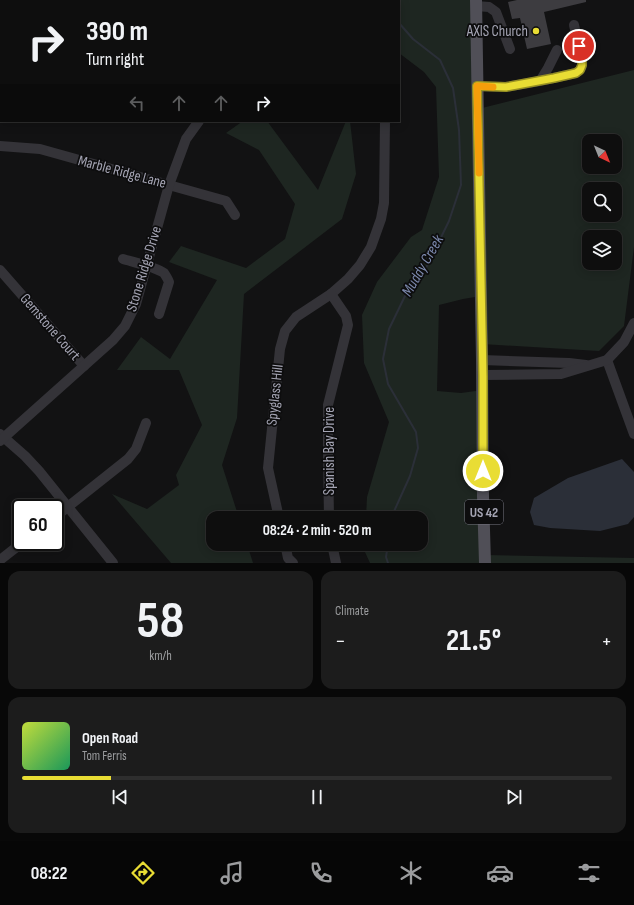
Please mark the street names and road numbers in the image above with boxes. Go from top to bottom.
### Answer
street label: Marble Ridge Lane [76,151,168,193]
street label: Stone Ridge Drive [122,224,166,314]
street label: Gemstone Court [16,290,85,365]
street label: Spyglass Hill [262,363,288,427]
street label: Spanish Bay Drive [320,407,339,495]
road number: US 42 [465,500,503,524]

